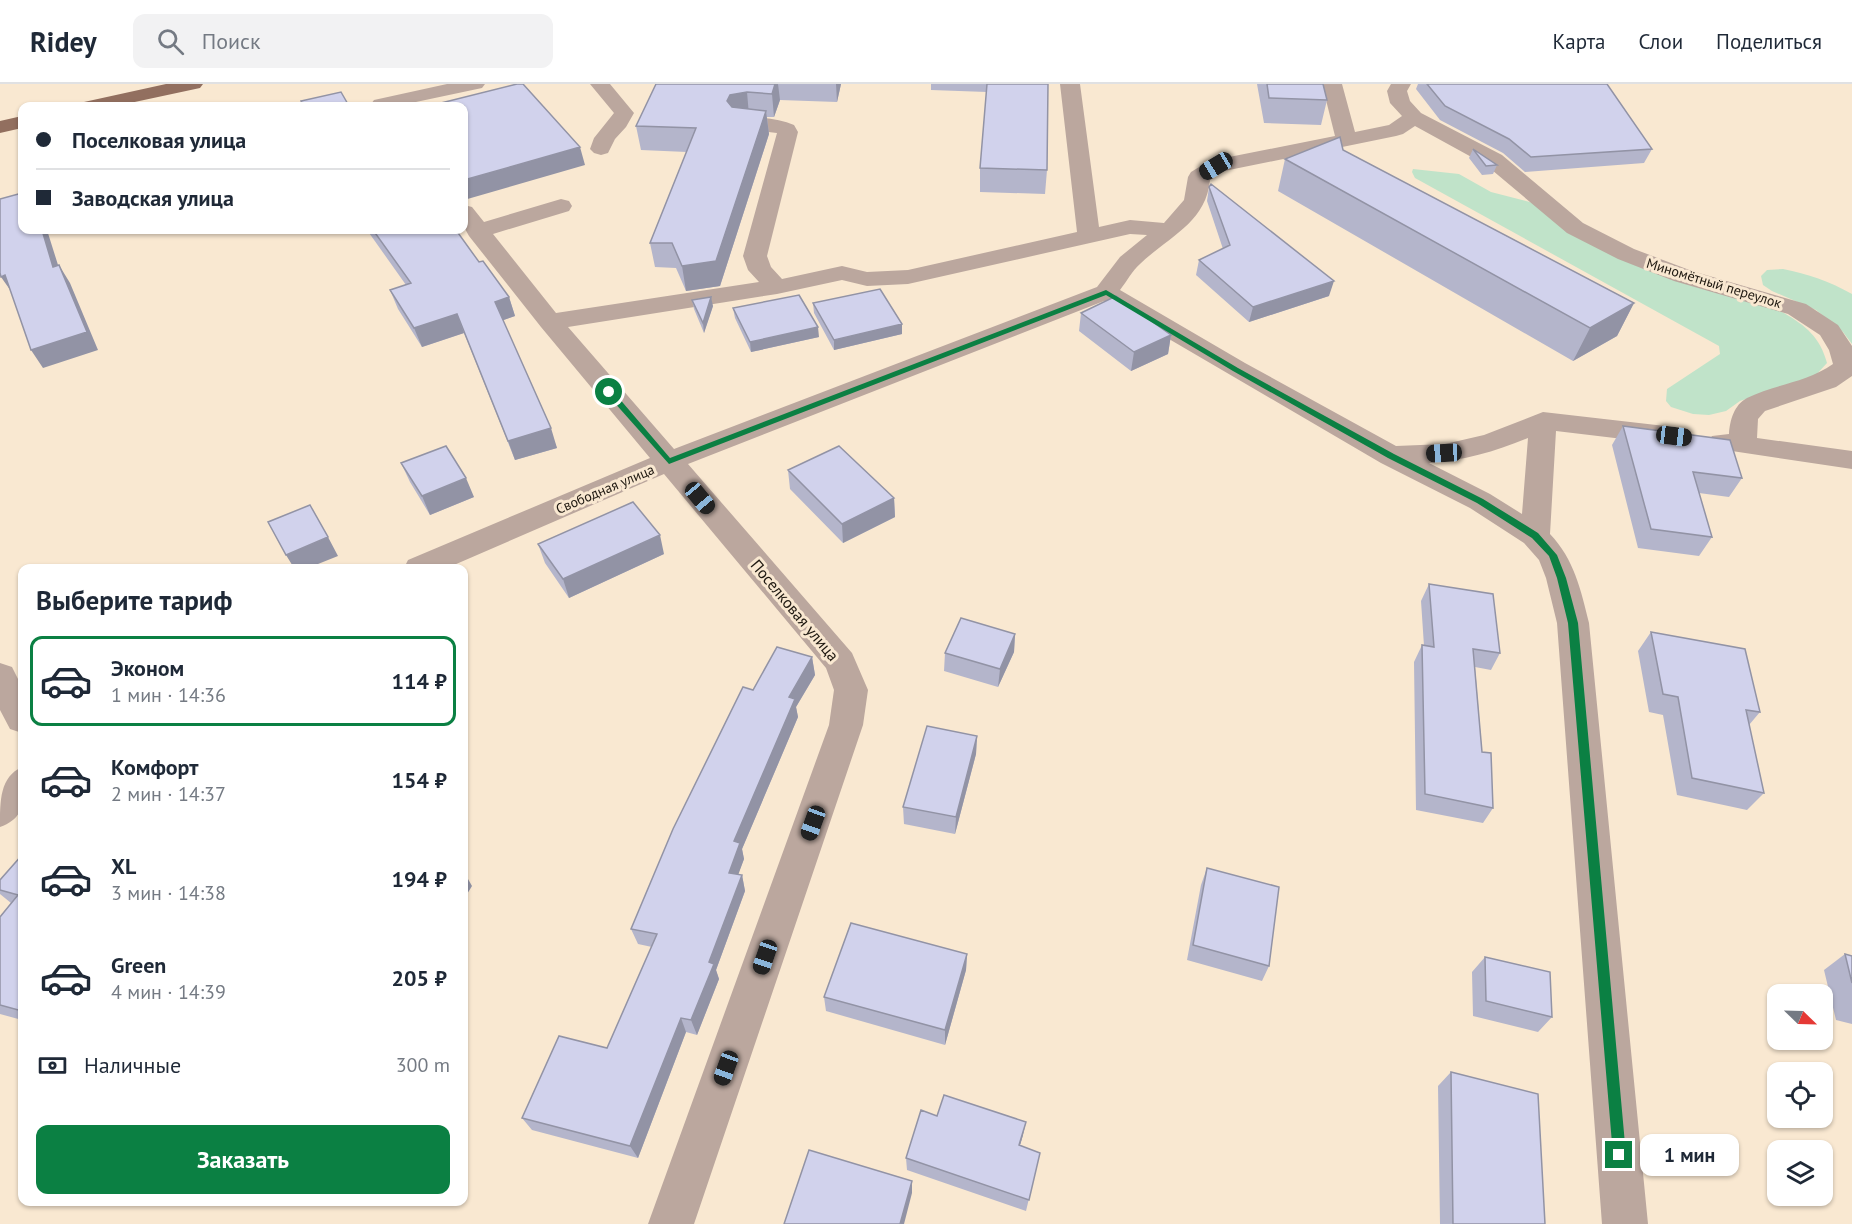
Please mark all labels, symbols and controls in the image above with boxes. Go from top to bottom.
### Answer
search box [133,14,553,68]
text: Ridey [30,23,97,60]
icon: search [154,25,187,58]
text: Поиск [202,27,260,55]
text: Карта [1552,28,1605,55]
text: Слои [1638,28,1683,55]
text: Поделиться [1716,28,1822,55]
text: Поселковая улица [72,126,246,154]
car [1196,149,1236,183]
text: Заводская улица [72,184,234,212]
street label: Миномётный переулок [1644,254,1784,312]
route start [595,378,622,405]
car [1655,425,1693,447]
car [1426,443,1462,463]
street label: Свободная улица [553,460,657,518]
car [682,478,718,518]
street label: Поселковая улица [747,555,843,665]
text: Выберите тариф [36,583,232,617]
icon: car [39,654,93,708]
text: Эконом [111,654,184,682]
text: 114 ₽ [392,667,447,695]
text: 1 мин · 14:36 [111,682,226,708]
icon: car [39,753,93,807]
text: Комфорт [111,753,199,781]
text: 154 ₽ [392,766,447,794]
text: 2 мин · 14:37 [111,781,226,807]
car [798,803,828,843]
icon: car [39,852,93,906]
text: XL [111,852,136,880]
text: 194 ₽ [392,865,447,893]
text: 3 мин · 14:38 [111,880,226,906]
car [751,937,779,977]
icon: car [39,951,93,1005]
text: Green [111,951,166,979]
text: 205 ₽ [392,964,447,992]
text: 4 мин · 14:39 [111,979,226,1005]
north arrow [1767,984,1833,1050]
map controls [1767,984,1833,1206]
car [711,1048,741,1088]
icon: cash [36,1049,69,1082]
text: Наличные [84,1051,181,1079]
text: 300 m [396,1052,450,1078]
button: locate [1767,1062,1833,1128]
button: Заказать [36,1125,450,1194]
callout: 1 мин [1640,1134,1739,1176]
button: layers [1767,1140,1833,1206]
route end [1605,1141,1632,1168]
text: 1 мин [1664,1142,1715,1168]

